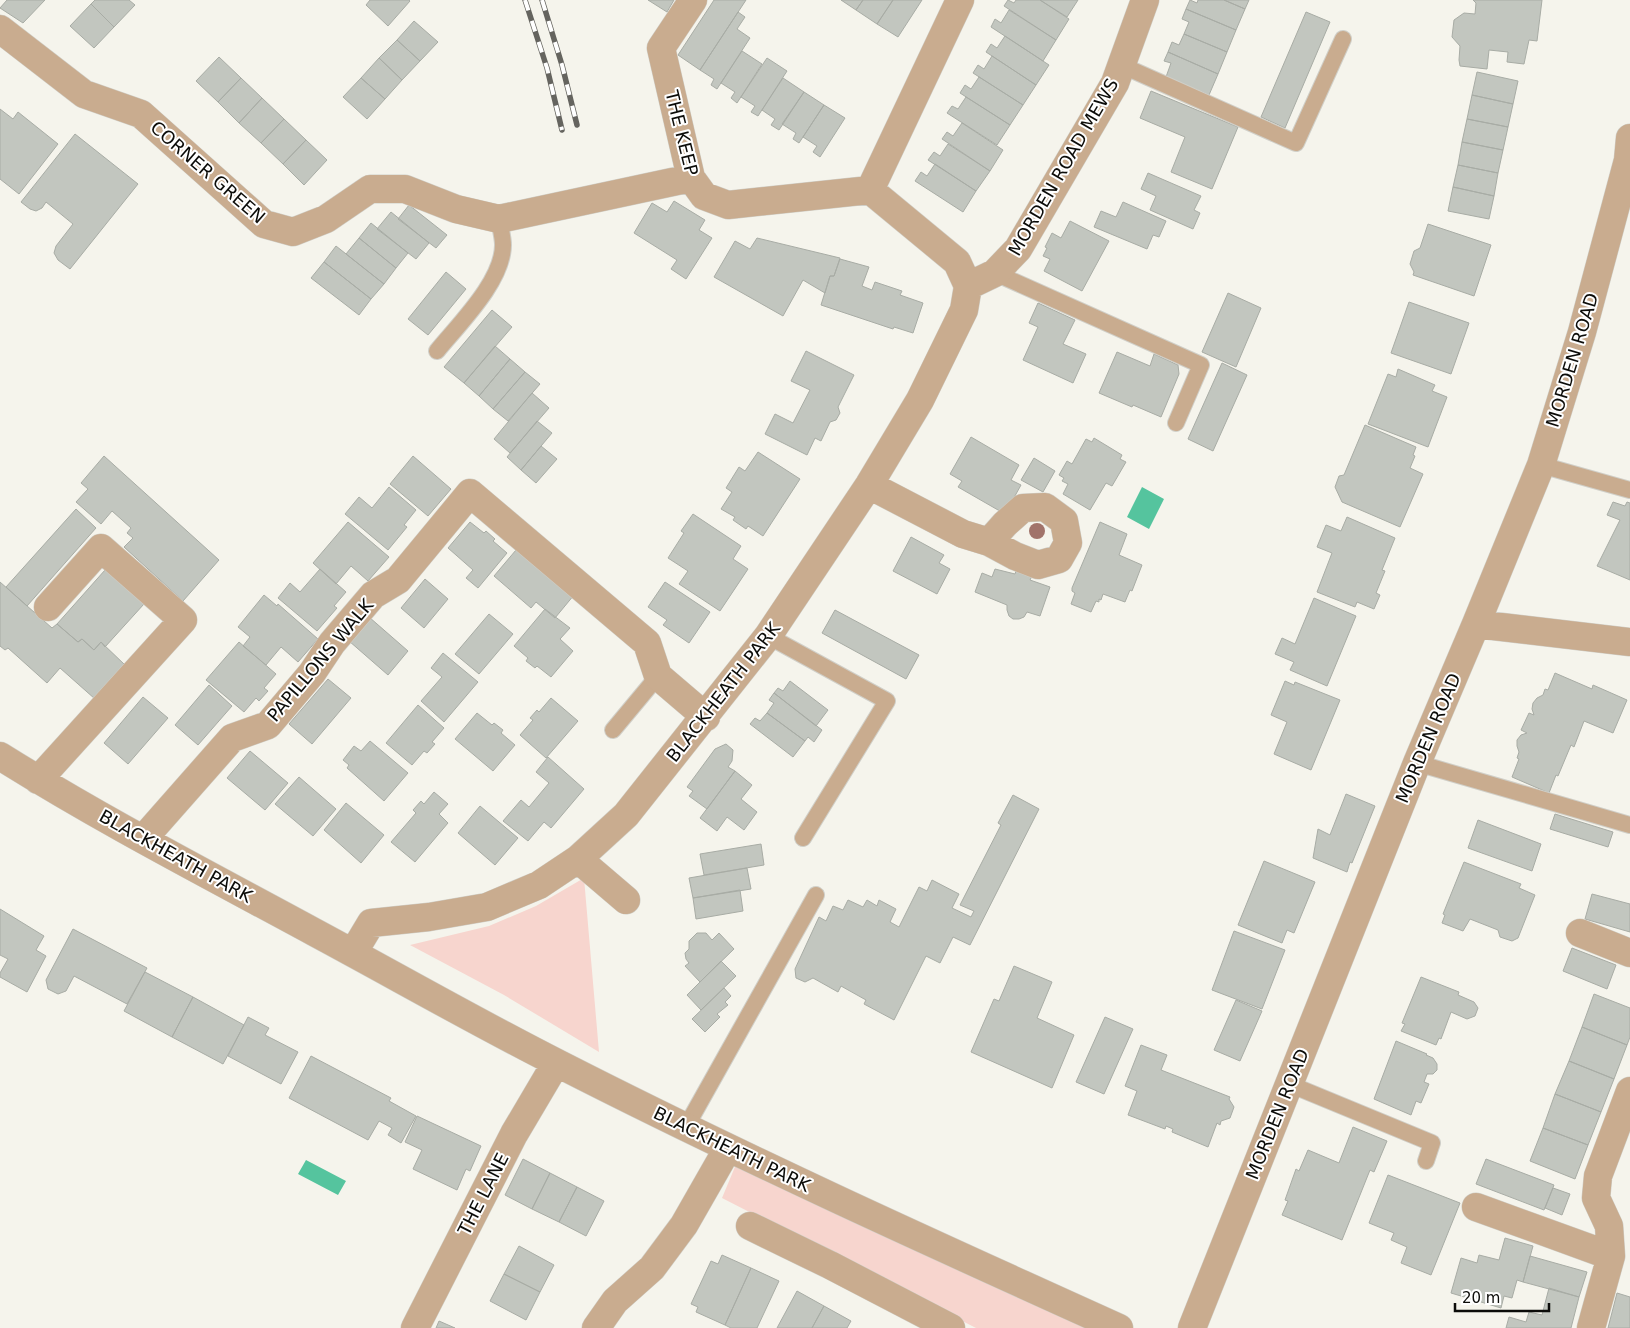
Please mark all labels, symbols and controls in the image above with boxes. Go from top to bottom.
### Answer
street label: MORDEN ROAD MEWS [1004,75,1122,259]
street label: THE KEEP [661,87,703,178]
street label: CORNER GREEN [146,117,270,227]
street label: MORDEN ROAD [1542,290,1602,430]
street label: PAPILLONS WALK [263,594,378,725]
street label: BLACKHEATH PARK [662,617,785,766]
street label: MORDEN ROAD [1391,670,1465,806]
street label: BLACKHEATH PARK [96,805,257,907]
street label: MORDEN ROAD [1241,1046,1313,1182]
street label: BLACKHEATH PARK [650,1102,815,1197]
street label: THE LANE [453,1149,513,1239]
scale bar [1455,1280,1549,1312]
text: 20 m [1462,1289,1500,1307]

